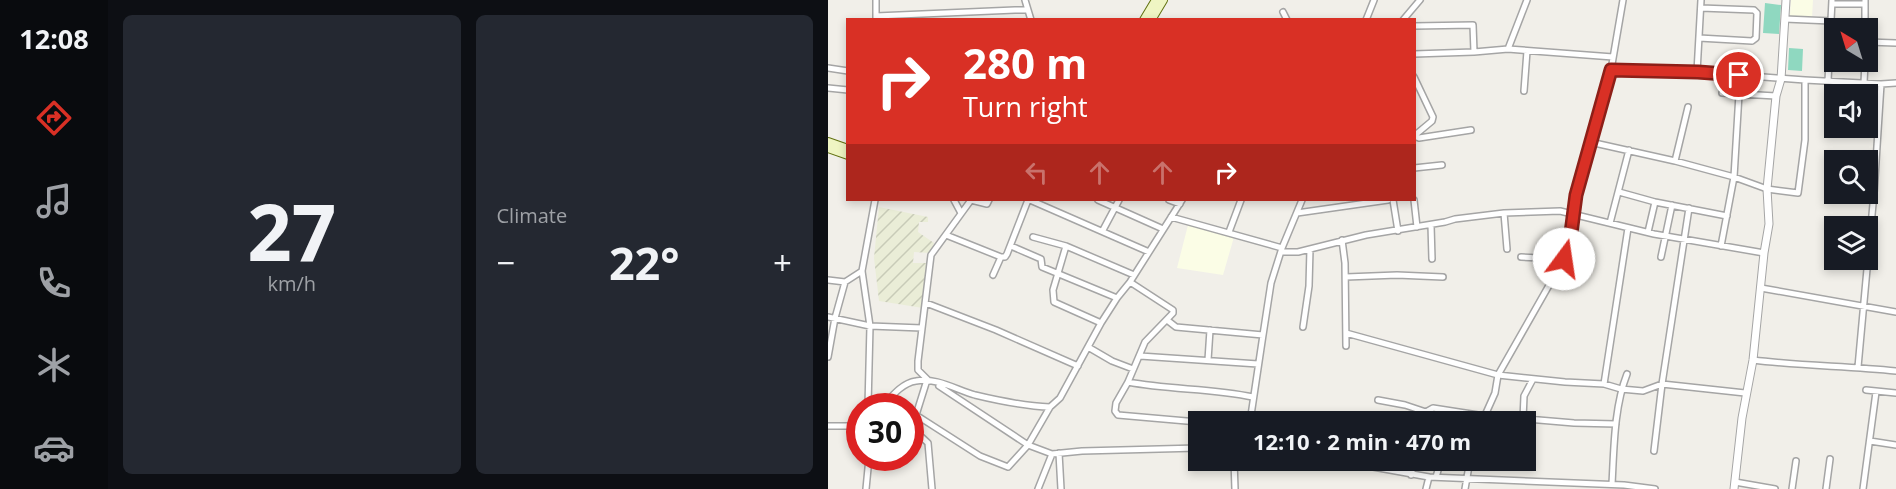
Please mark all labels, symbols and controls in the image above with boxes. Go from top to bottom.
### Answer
north arrow [1824,18,1878,72]
map controls [1824,18,1878,270]
text: 12:08 [19,20,89,57]
text: 280 m [963,34,1087,91]
icon: right [864,42,942,120]
pin [1713,49,1764,100]
icon: arrive [1722,58,1755,91]
button: sound [1824,84,1878,138]
text: Turn right [963,88,1088,125]
icon: directions [33,97,75,139]
button: search [1824,150,1878,204]
icon: left [1020,156,1053,189]
icon: ahead [1083,156,1116,189]
icon: ahead [1146,156,1179,189]
icon: right [1209,156,1242,189]
text: 27 [247,178,336,284]
icon: music [33,180,75,222]
text: Climate [497,202,567,229]
button: layers [1824,216,1878,270]
position arrow [1532,227,1596,291]
text: 22° [609,232,680,293]
text: − [497,240,515,285]
text: + [773,240,792,285]
icon: phone [33,262,75,304]
text: km/h [267,270,316,297]
icon: climate [33,344,75,386]
speed limit sign: 30 [846,393,924,471]
text: 12:10 · 2 min · 470 m [1253,426,1471,456]
icon: car [33,427,75,469]

